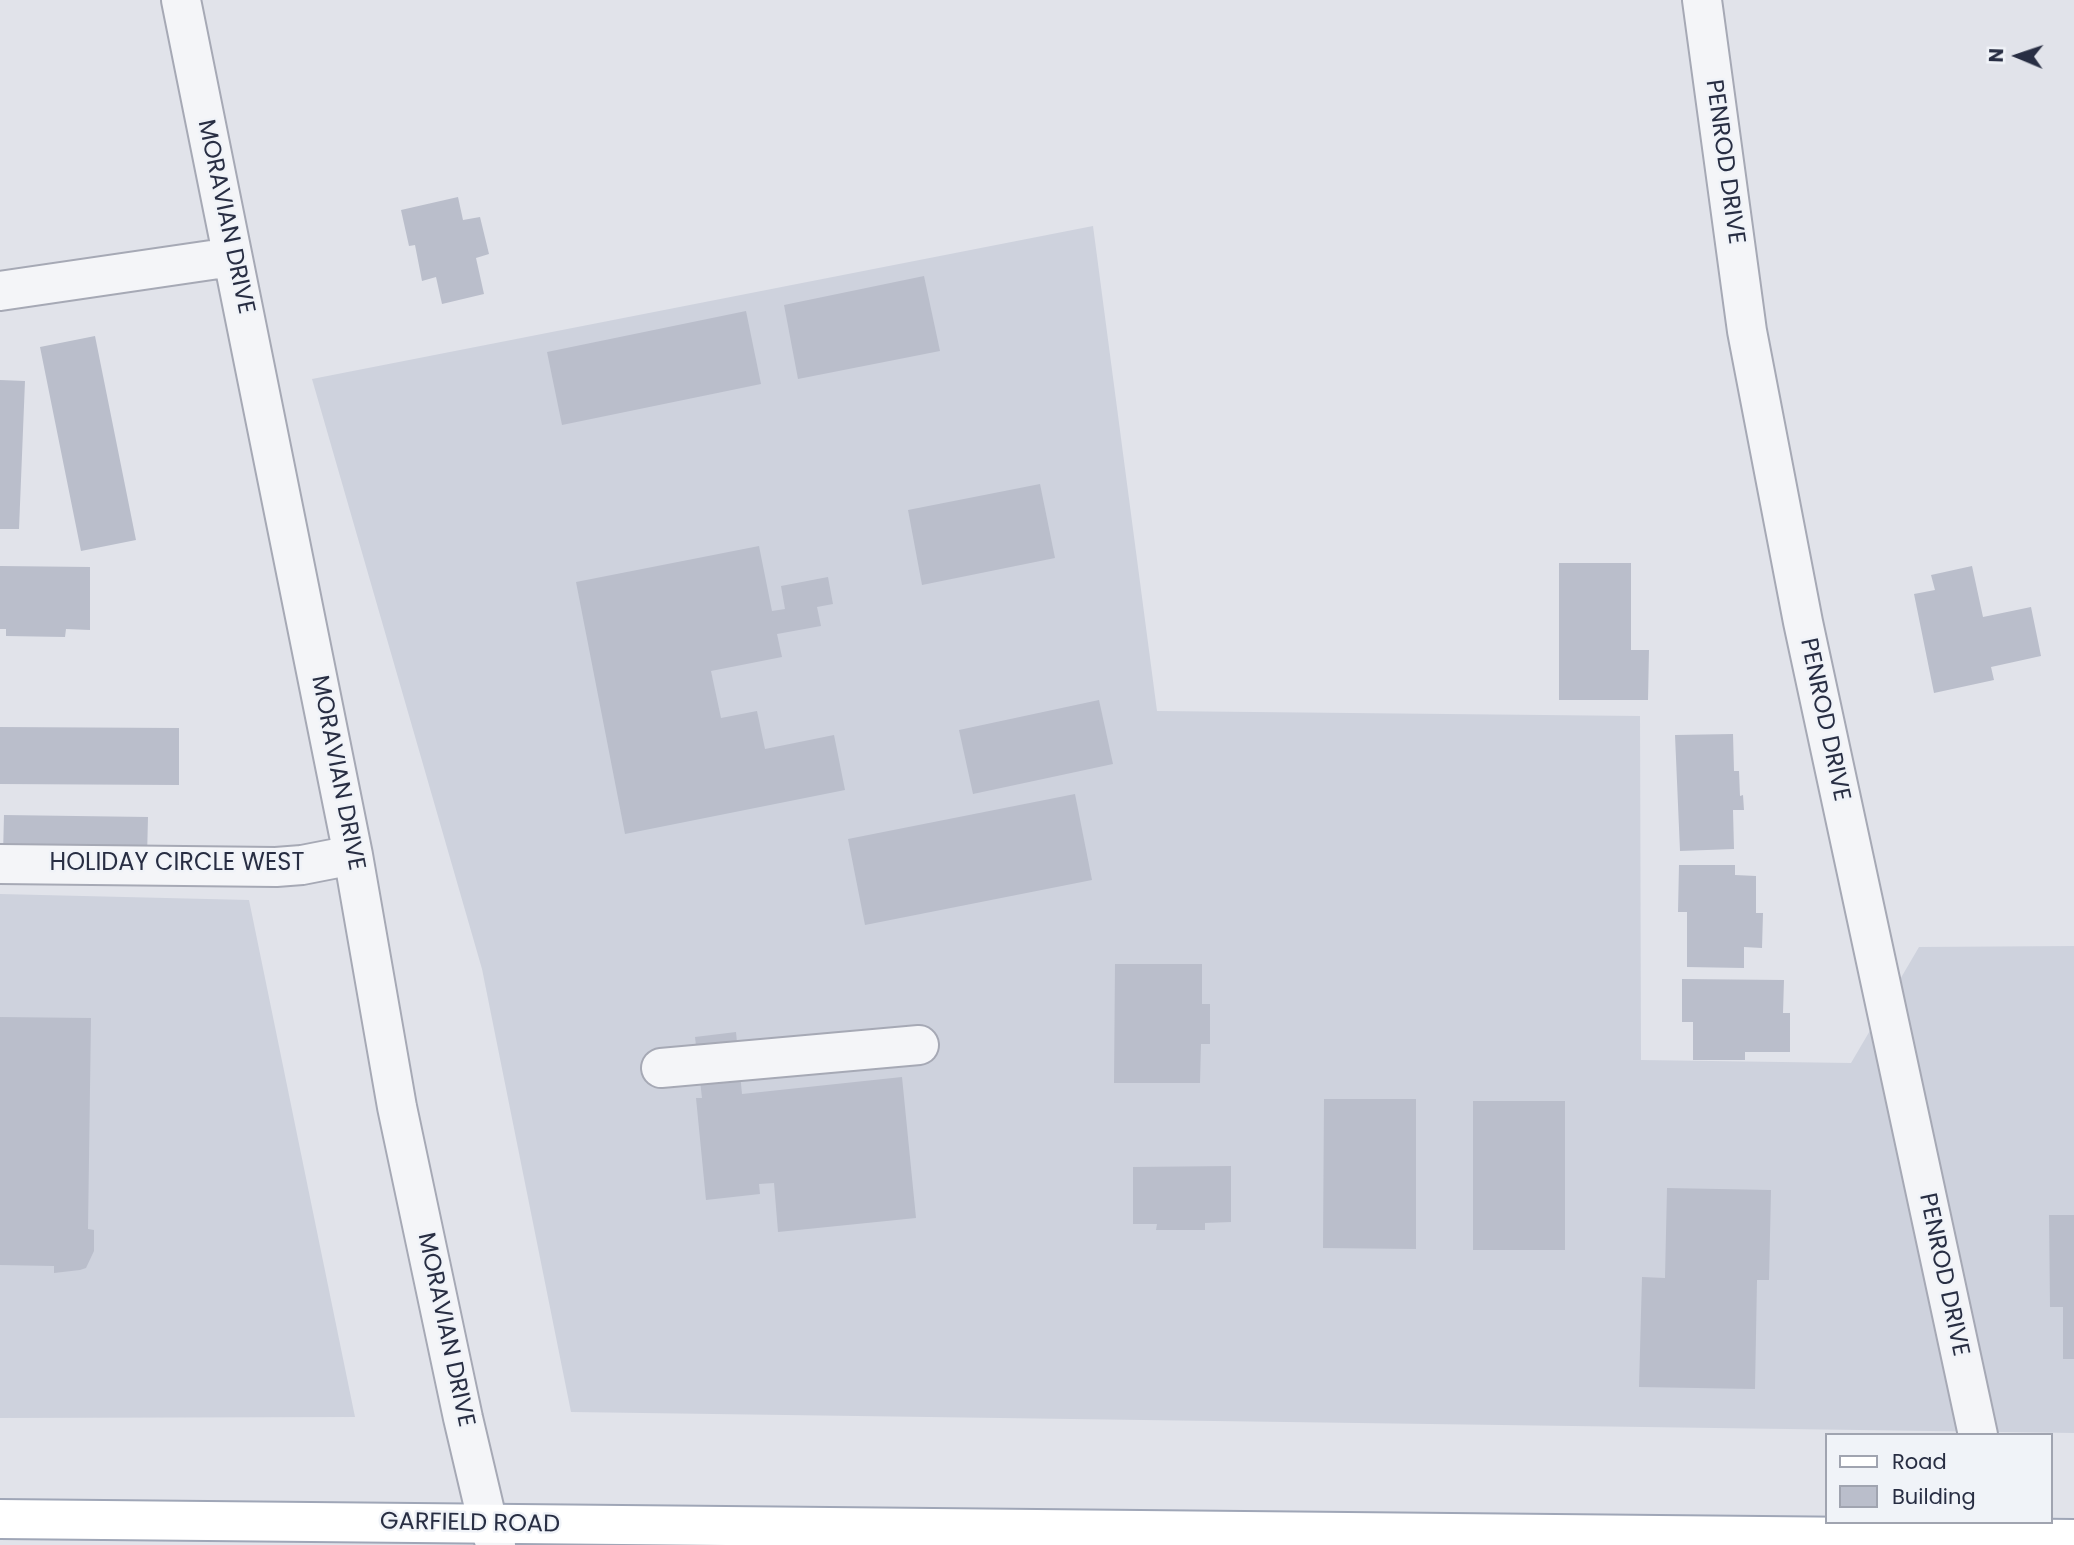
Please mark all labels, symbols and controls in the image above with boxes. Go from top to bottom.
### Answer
north arrow [1983,21,2053,91]
text: N [1983,48,2010,63]
street label: PENROD DRIVE [1698,78,1750,246]
street label: MORAVIAN DRIVE [190,117,260,317]
street label: PENROD DRIVE [1793,636,1855,804]
street label: MORAVIAN DRIVE [304,673,370,873]
street label: HOLIDAY CIRCLE WEST [50,850,304,878]
street label: PENROD DRIVE [1912,1191,1974,1359]
street label: MORAVIAN DRIVE [410,1230,480,1430]
legend [1826,1433,2053,1524]
text: Road [1892,1447,1947,1476]
text: Building [1892,1482,1976,1511]
street label: GARFIELD ROAD [380,1508,560,1540]

